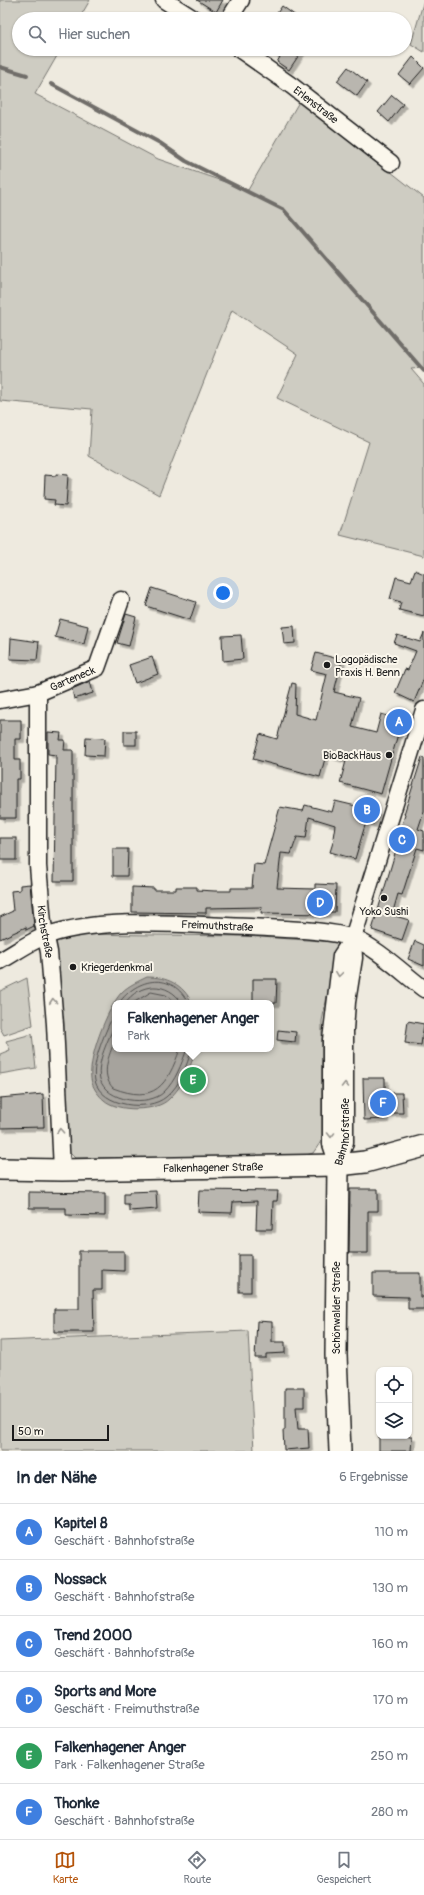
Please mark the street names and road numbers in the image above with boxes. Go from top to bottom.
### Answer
street label: Erlenstraße [291,84,341,127]
street label: Garteneck [48,663,98,694]
street label: Kirchstraße [34,905,56,959]
street label: Freimuthstraße [181,918,254,934]
street label: Bahnhofstraße [332,1097,352,1167]
street label: Falkenhagener Straße [163,1160,264,1175]
street label: Schönwalder Straße [330,1261,343,1355]

